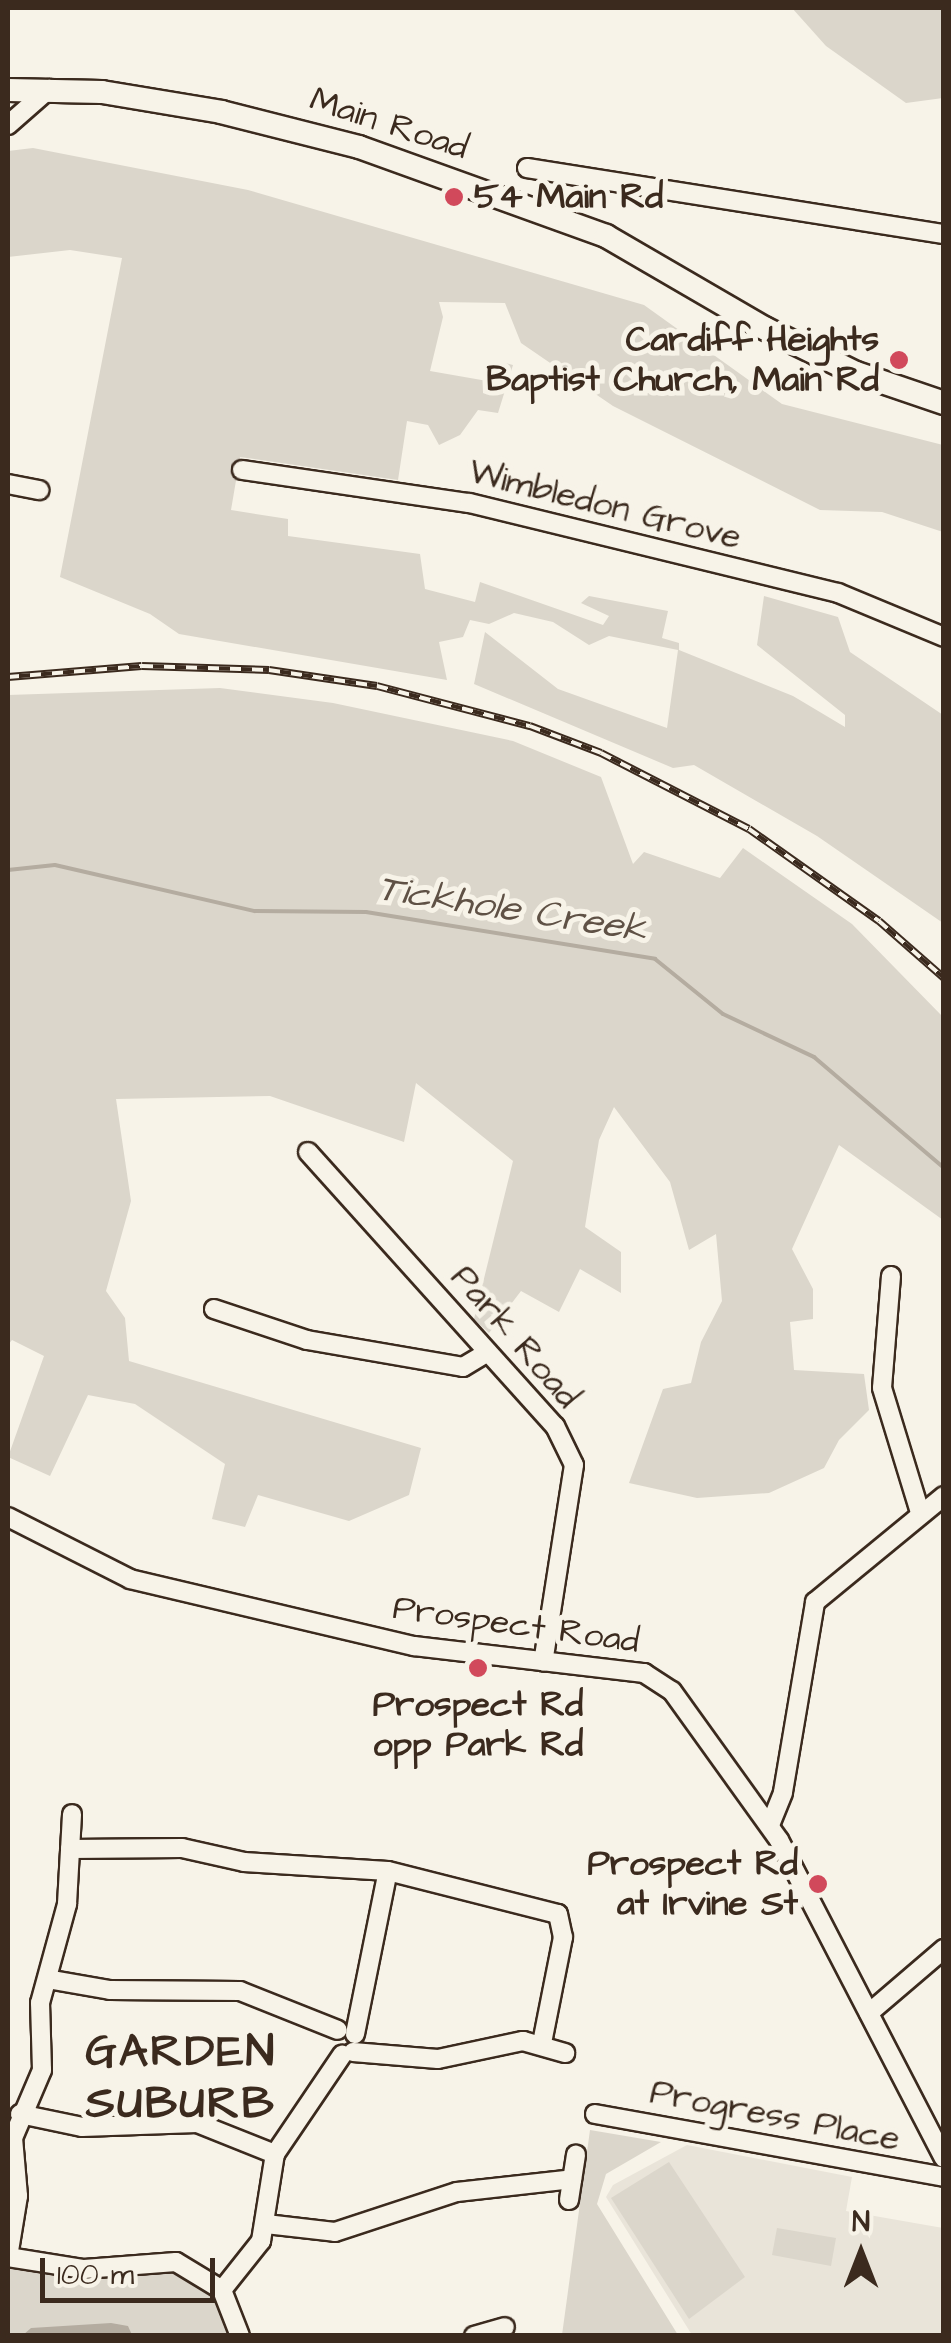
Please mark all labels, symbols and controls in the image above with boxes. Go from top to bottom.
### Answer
street label: Main Road [305,79,473,169]
place label: 54 Main Rd [474,176,663,218]
marker: 54 Main Rd [443,186,465,208]
place label: Cardiff Heights Baptist Church, Main Rd [486,319,879,401]
marker: Cardiff Heights Baptist Church, Main Rd [888,349,910,371]
street label: Wimbledon Grove [465,451,745,559]
water label: Tickhole Creek [375,866,649,954]
street label: Park Road [442,1257,588,1417]
street label: Prospect Road [390,1587,642,1663]
marker: Prospect Rd opp Park Rd [467,1657,489,1679]
place label: Prospect Rd opp Park Rd [373,1684,583,1766]
place label: Prospect Rd at Irvine St [587,1843,798,1925]
marker: Prospect Rd at Irvine St [807,1873,829,1895]
district label: GARDEN SUBURB [85,2026,277,2132]
street label: Progress Place [647,2071,903,2161]
north arrow [811,2203,911,2303]
text: N [852,2203,870,2242]
scale bar [45,2238,220,2300]
text: 100 m [57,2254,134,2296]

